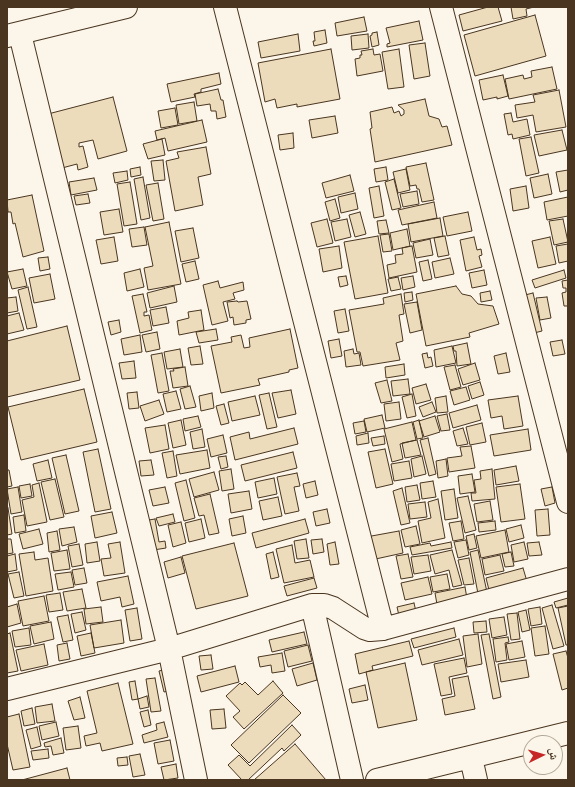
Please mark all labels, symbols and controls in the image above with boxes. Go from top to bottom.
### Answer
north arrow [523,735,563,775]
text: ش [546,748,562,760]

